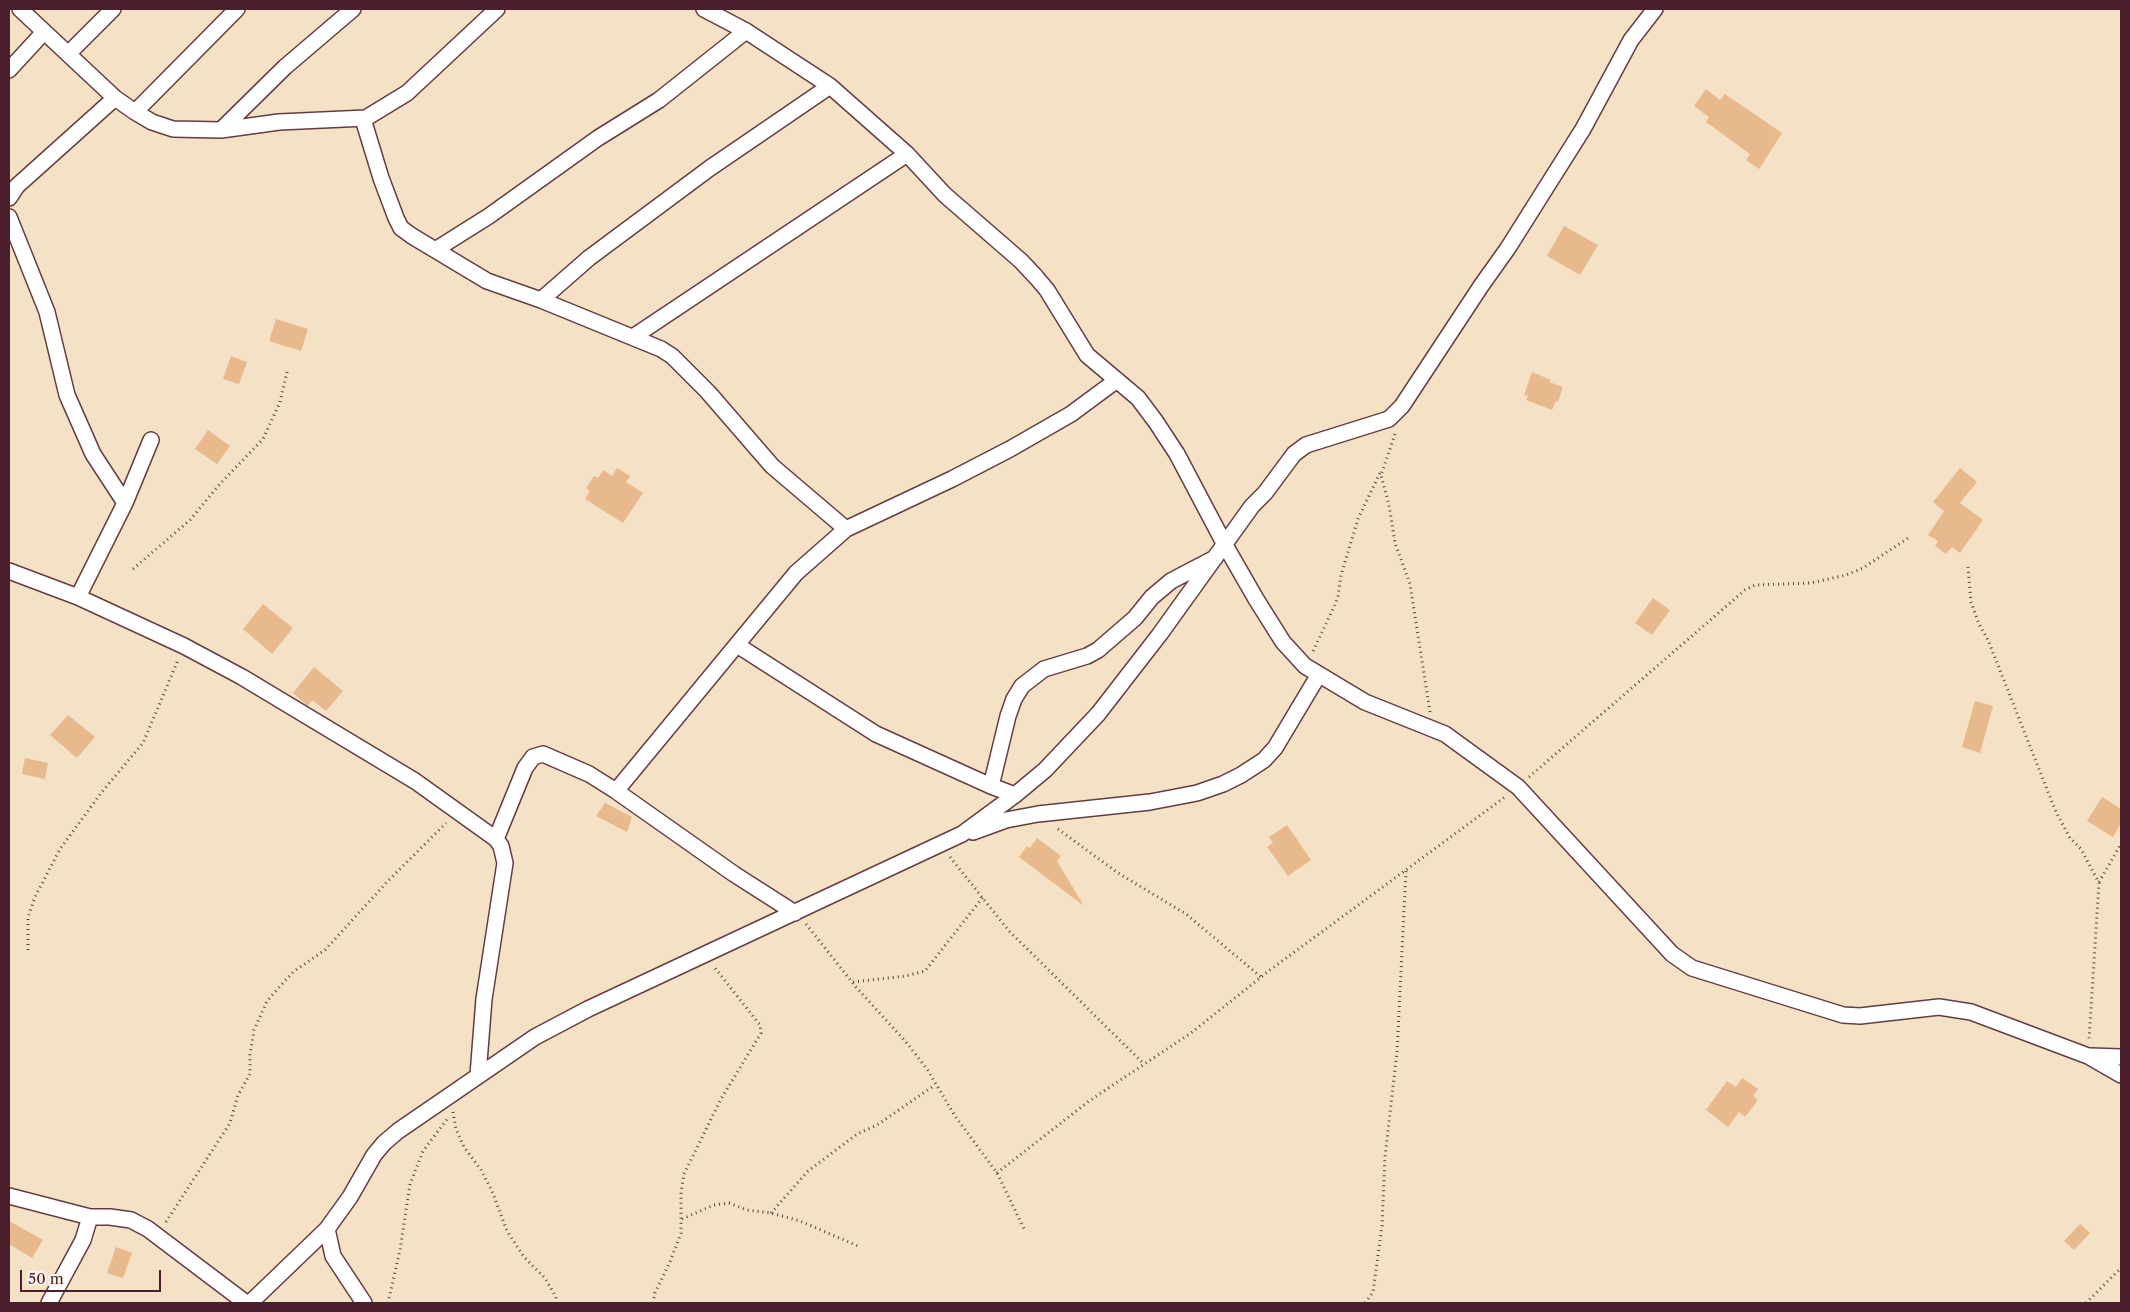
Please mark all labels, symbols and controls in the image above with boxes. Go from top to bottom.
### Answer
scale bar [22,1260,164,1292]
text: 50 m [28,1269,64,1288]

